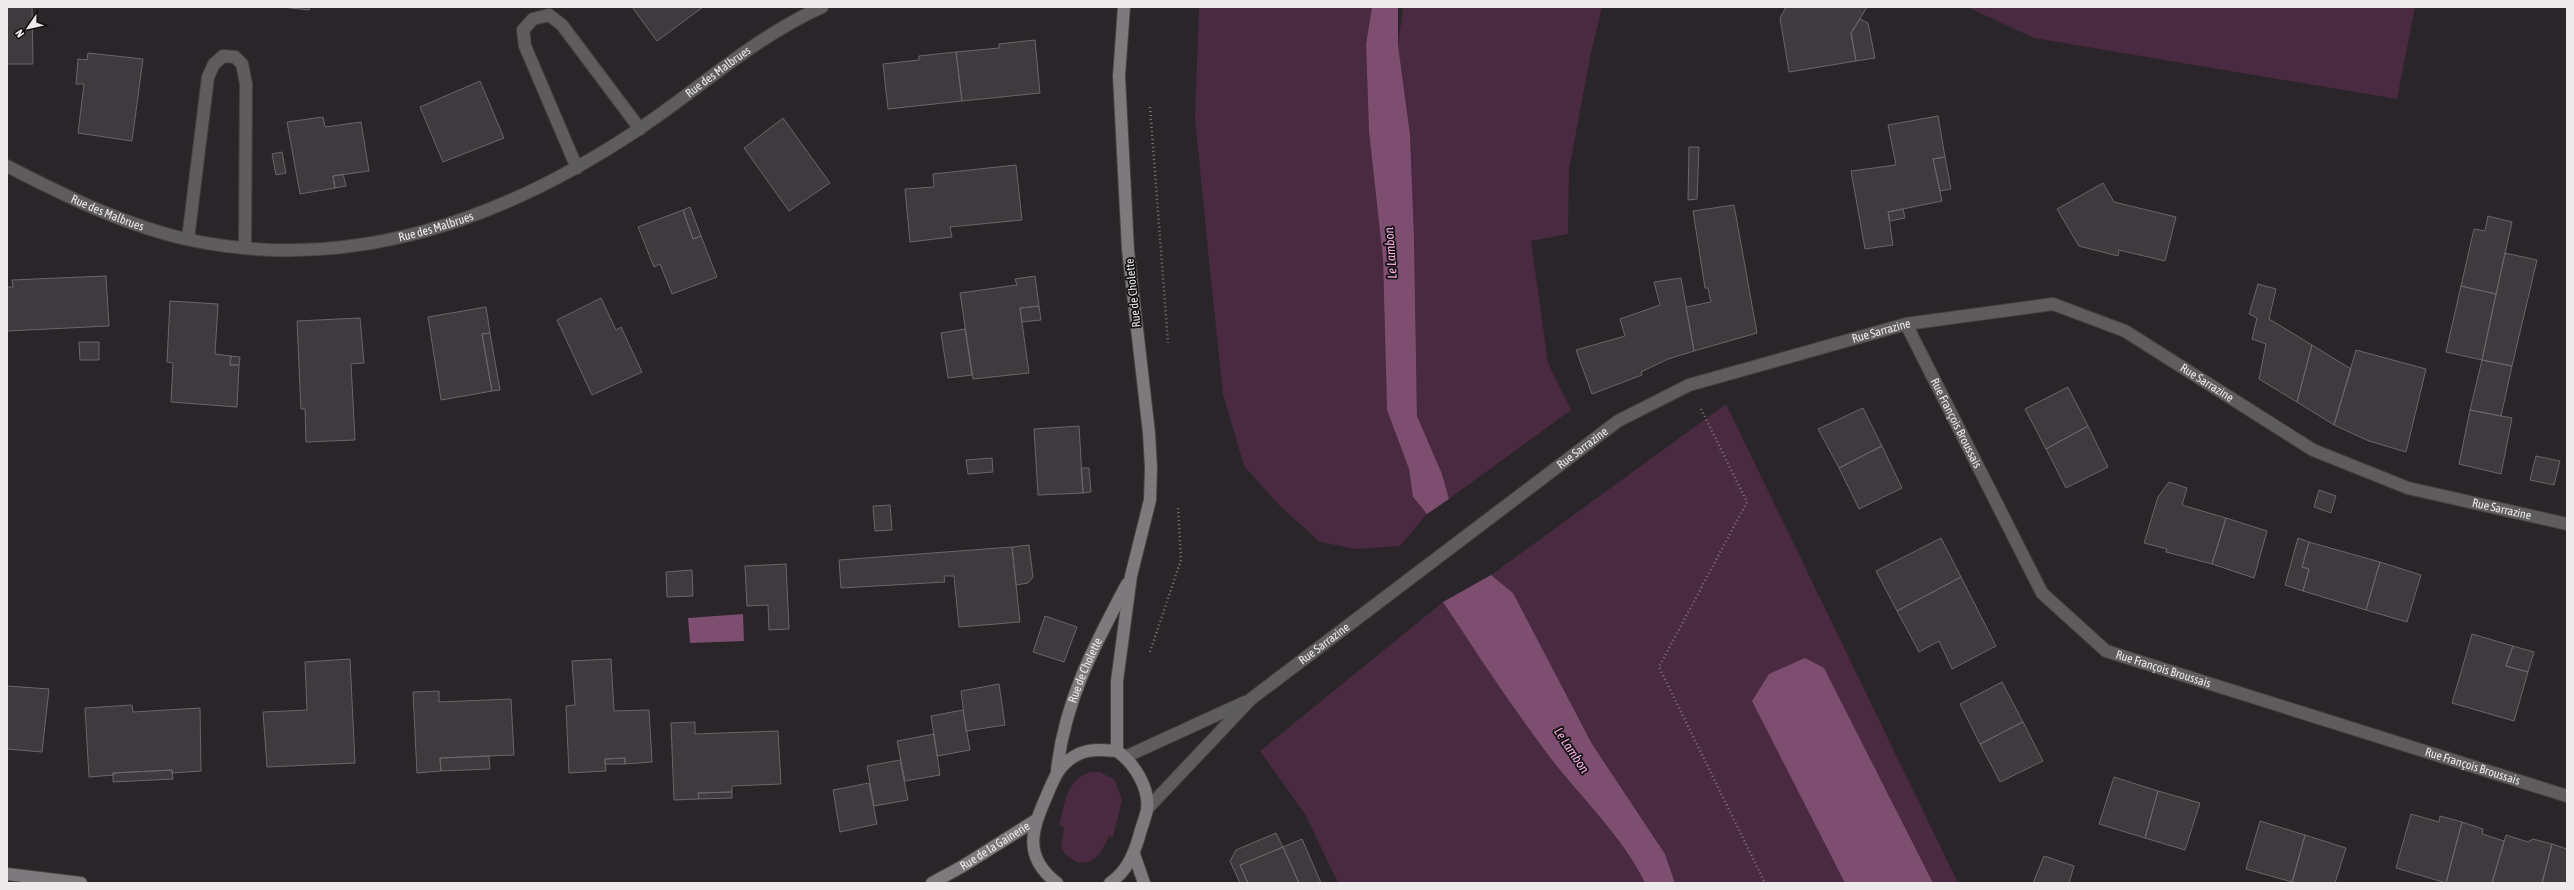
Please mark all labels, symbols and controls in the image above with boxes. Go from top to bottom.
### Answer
north arrow [8,8,48,48]
text: N [13,28,27,40]
street label: Rue des Malbrues [683,43,753,100]
street label: Rue des Malbrues [69,192,146,234]
street label: Rue des Malbrues [397,209,475,244]
water label: Le Lambon [1381,226,1400,279]
street label: Rue de Cholette [1122,258,1144,328]
street label: Rue Sarrazine [1850,316,1911,346]
street label: Rue Sarrazine [2178,361,2236,405]
street label: Rue François Broussais [1928,376,1985,470]
street label: Rue Sarrazine [1554,424,1611,472]
street label: Rue Sarrazine [2471,496,2533,523]
street label: Rue Sarrazine [1296,620,1352,667]
street label: Rue de Cholette [1065,635,1105,705]
street label: Rue François Broussais [2114,648,2213,691]
water label: Le Lambon [1551,725,1593,776]
street label: Rue François Broussais [2423,745,2522,788]
street label: Rue de la Gainerie [957,819,1032,873]

